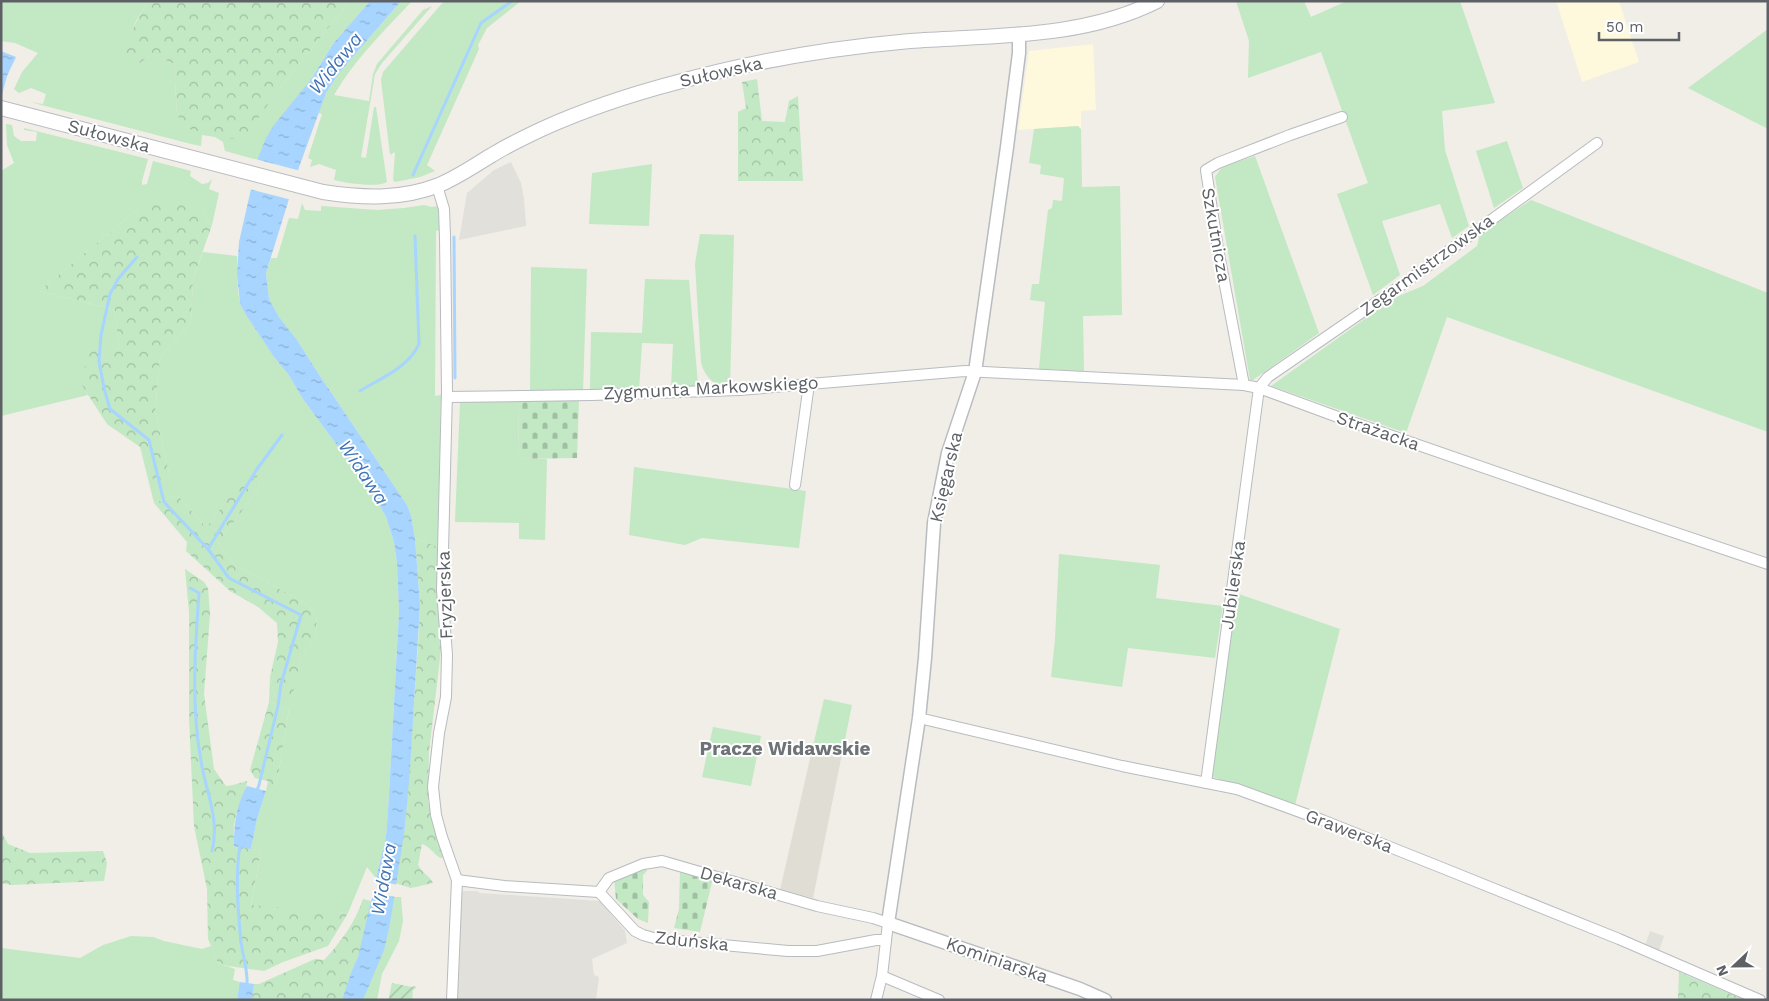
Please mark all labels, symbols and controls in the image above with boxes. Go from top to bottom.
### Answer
scale bar [1599,10,1679,42]
text: 50 m [1606,18,1643,36]
water label: Widawa [303,27,368,99]
street label: Sułowska [677,52,764,91]
street label: Sułowska [66,114,153,157]
street label: Szkutnicza [1198,186,1235,284]
street label: Zegarmistrzowska [1356,209,1497,320]
street label: Zygmunta Markowskiego [603,371,819,404]
street label: Strażacka [1334,407,1422,455]
street label: Księgarska [925,429,966,524]
water label: Widawa [334,436,394,509]
street label: Jubilerska [1216,539,1249,631]
street label: Fryzjerska [432,551,457,640]
district label: Pracze Widawskie [700,737,870,760]
street label: Grawerska [1303,804,1396,857]
water label: Widawa [366,841,401,917]
street label: Dekarska [698,861,781,904]
street label: Zduńska [654,926,730,955]
street label: Kominiarska [943,932,1051,987]
north arrow [1709,941,1759,991]
text: N [1713,963,1731,979]

